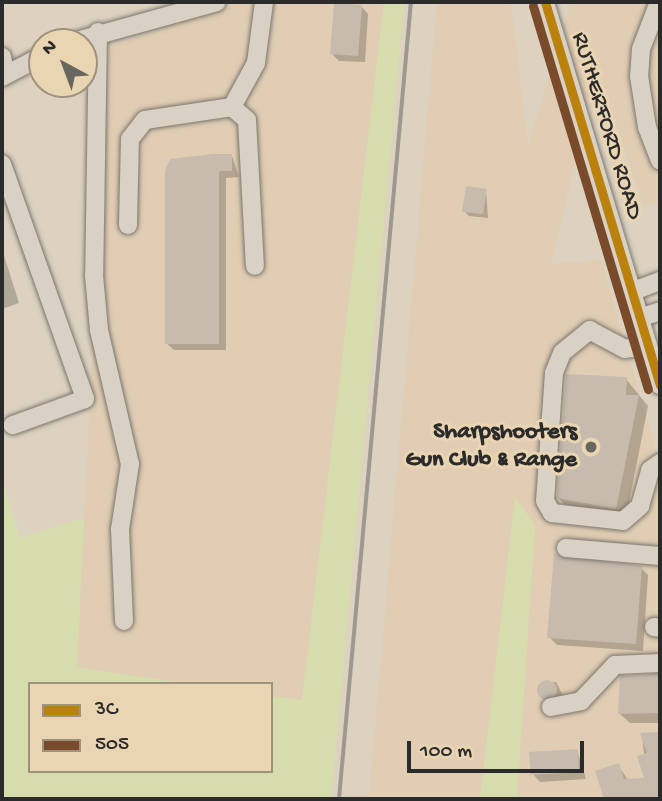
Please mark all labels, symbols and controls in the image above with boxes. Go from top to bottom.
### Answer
north arrow [28,28,98,98]
street label: RUTHERFORD ROAD [564,29,648,223]
text: N [38,36,62,61]
place label: Sharpshooters Gun Club & Range [406,419,577,475]
marker: Sharpshooters Gun Club & Range [583,439,599,455]
legend [28,682,273,773]
text: 3C [95,698,117,723]
scale bar [410,728,587,772]
text: 505 [95,733,129,758]
text: 100 m [420,740,472,765]

